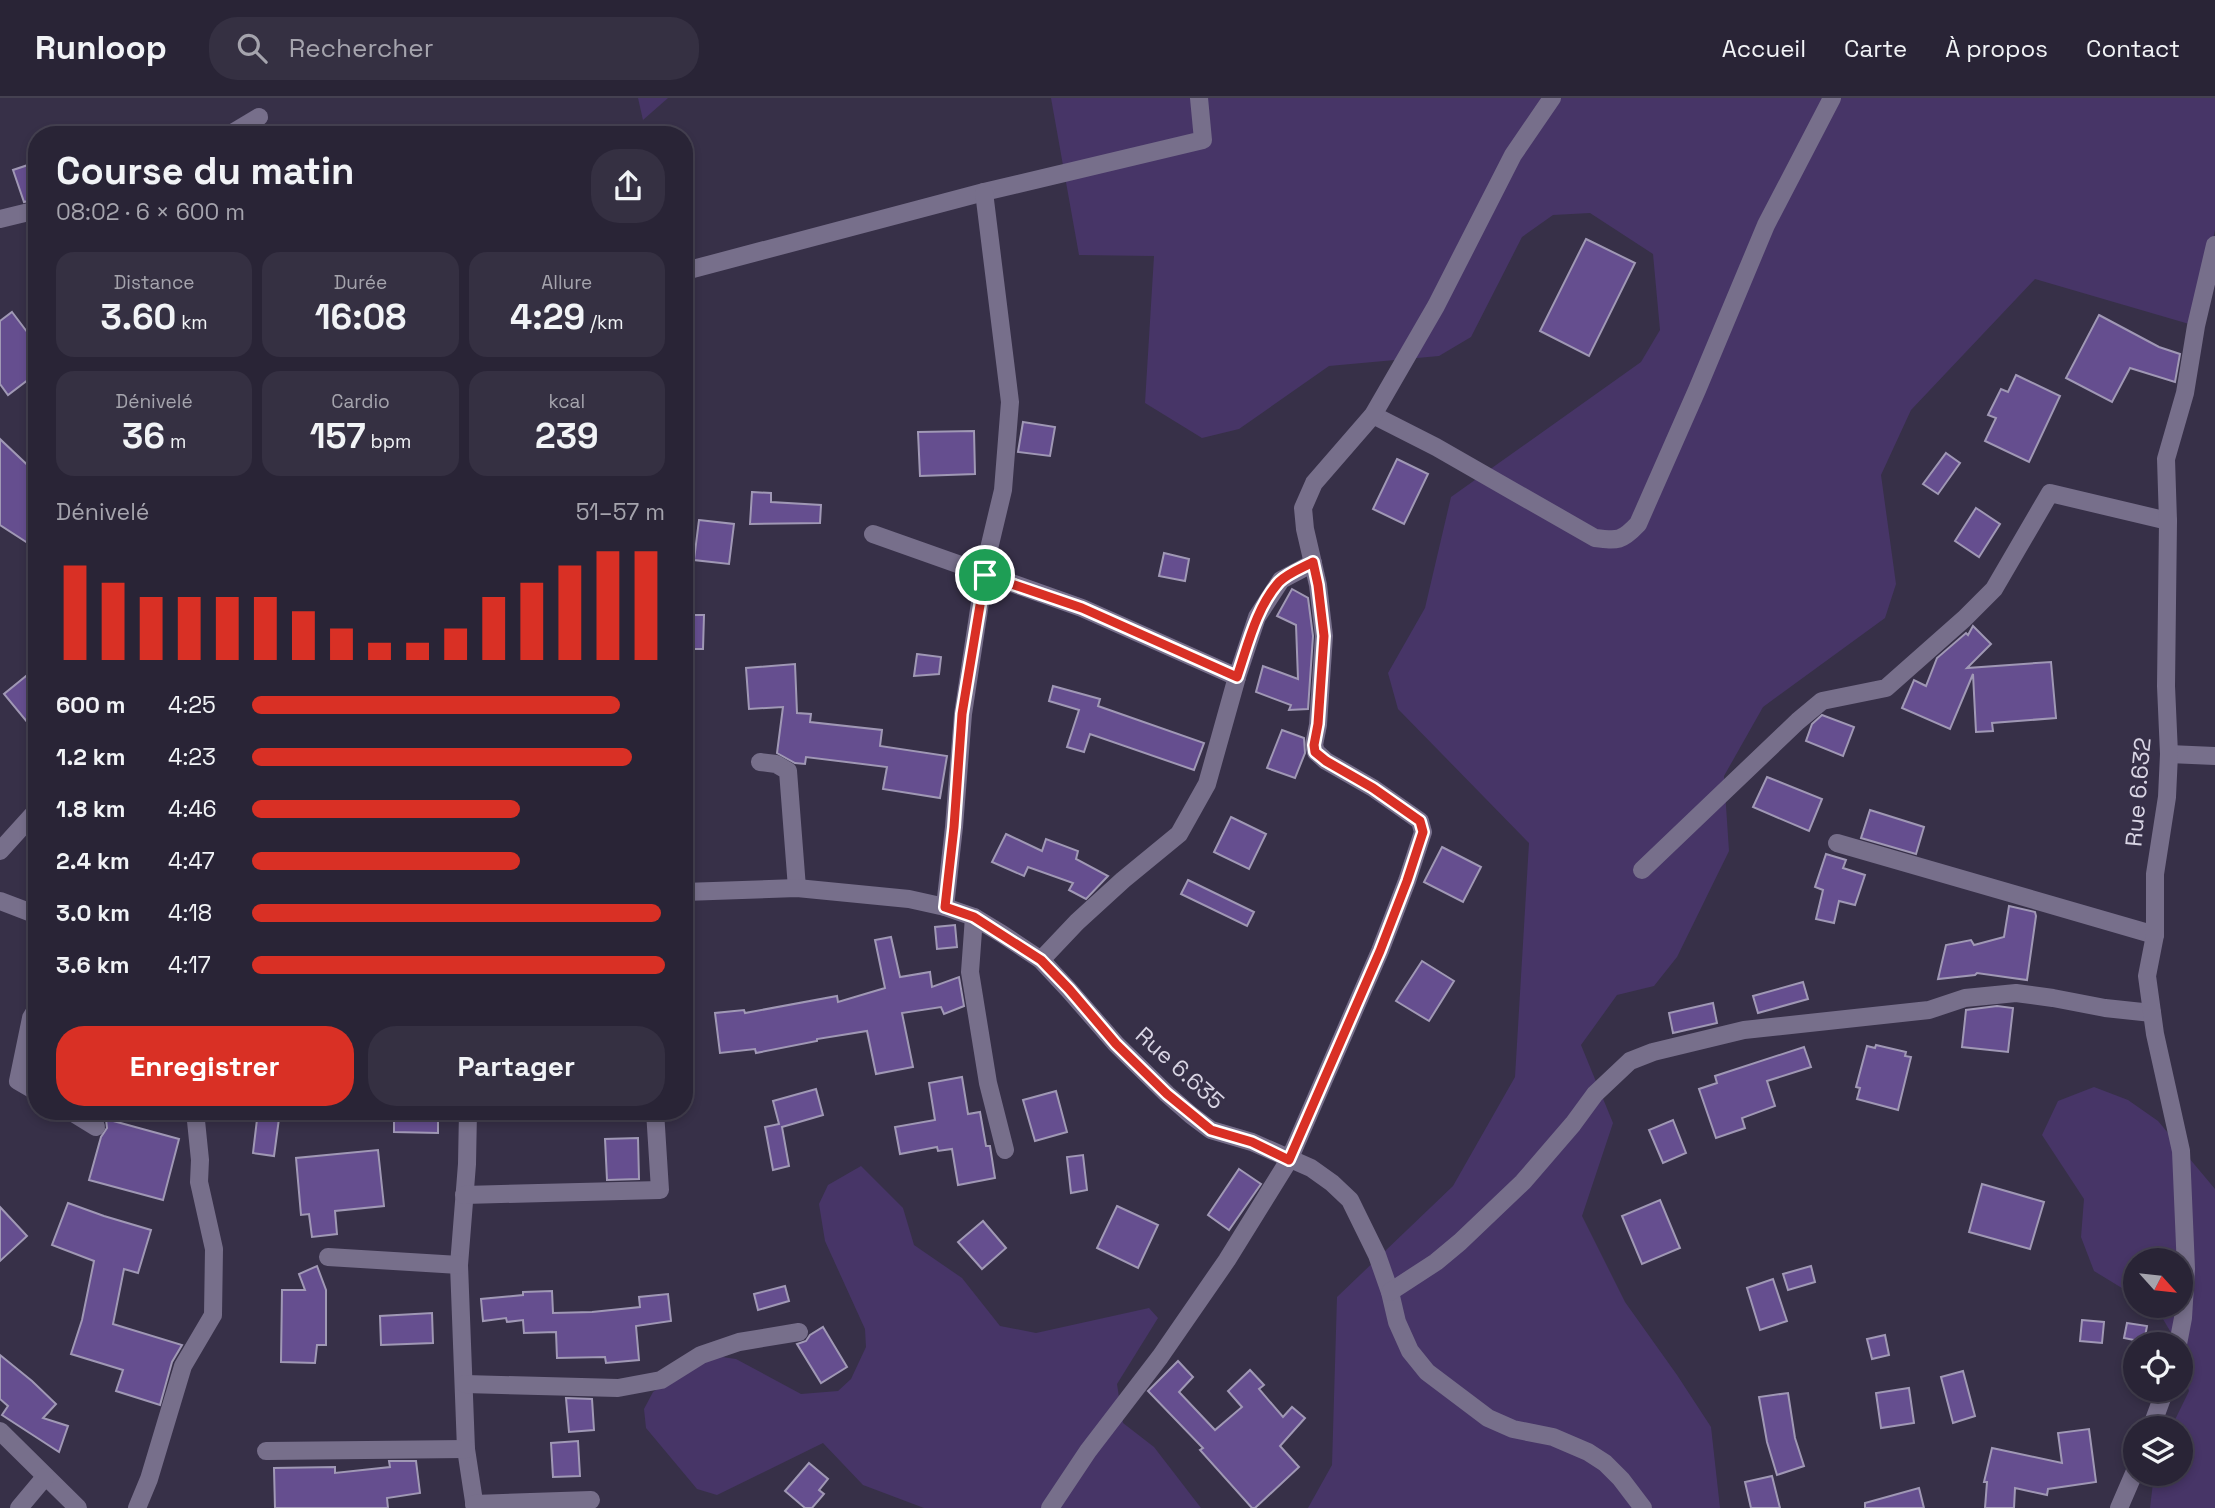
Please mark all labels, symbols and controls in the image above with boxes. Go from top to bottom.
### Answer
search box [209,17,699,80]
text: Runloop [35,27,167,69]
icon: search [233,29,271,67]
text: Rechercher [289,31,433,65]
text: Accueil [1722,33,1806,64]
text: Carte [1844,33,1907,64]
text: À propos [1945,33,2048,64]
text: Contact [2086,33,2180,64]
text: Course du matin [56,147,354,195]
button: share [591,149,665,223]
text: 08:02 · 6 × 600 m [56,197,245,227]
text: Distance [114,270,195,295]
text: Durée [334,270,387,295]
text: Allure [541,270,592,295]
text: 3.60 [101,295,176,339]
text: 16:08 [315,295,406,339]
text: 4:29 [510,295,585,339]
text: km [176,310,208,335]
text: /km [585,310,624,335]
text: Dénivelé [116,389,193,414]
text: Cardio [331,389,390,414]
text: kcal [548,389,585,414]
text: 36 [122,414,165,458]
text: 157 [310,414,366,458]
text: 239 [535,414,599,458]
text: m [165,429,186,454]
text: bpm [366,429,411,454]
text: Dénivelé [56,497,149,527]
text: 51–57 m [576,497,665,527]
pin [955,545,1015,605]
icon: arrive [966,556,1004,594]
text: 600 m [56,690,126,720]
text: 4:25 [168,690,216,720]
street label: Rue 6.632 [2118,736,2158,848]
text: 1.2 km [56,742,125,772]
text: 4:23 [168,742,216,772]
text: 1.8 km [56,794,126,824]
text: 4:46 [168,794,217,824]
text: 2.4 km [56,846,130,876]
text: 4:47 [168,846,215,876]
text: 3.0 km [56,898,130,928]
text: 4:18 [168,898,212,928]
text: 3.6 km [56,950,129,980]
text: 4:17 [168,950,211,980]
street label: Rue 6.635 [1129,1020,1231,1116]
button: Enregistrer [56,1026,354,1106]
button: Partager [368,1026,665,1106]
north arrow [2123,1248,2193,1318]
map controls [2123,1248,2193,1486]
button: locate [2123,1332,2193,1402]
button: layers [2123,1416,2193,1486]

